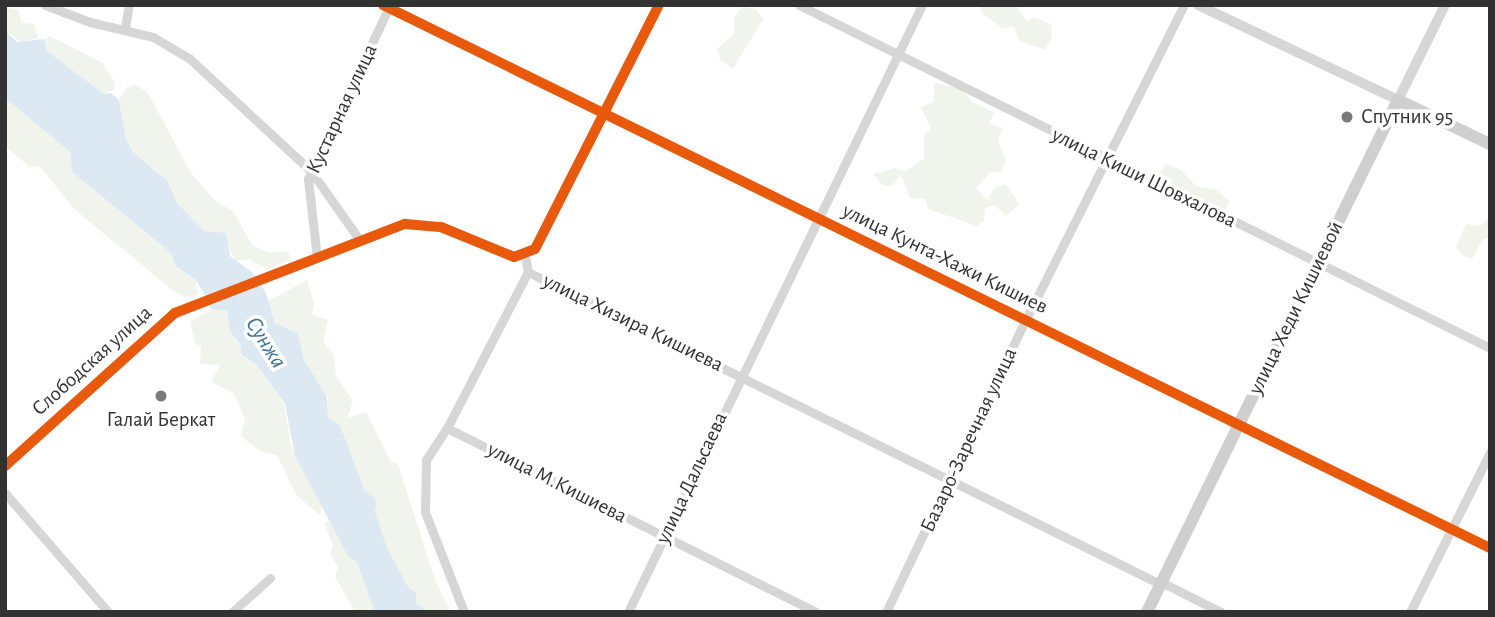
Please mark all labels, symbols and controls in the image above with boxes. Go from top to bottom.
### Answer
street label: Кустарная улица [301,40,383,178]
place label: Спутник 95 [1361,104,1453,130]
marker: Спутник 95 [1339,109,1355,125]
street label: улица Киши Шовхалова [1048,122,1240,234]
street label: улица Кунта-Хажи Кишиев [838,198,1052,320]
street label: улица Хеди Кишиевой [1243,217,1349,399]
street label: улица Хизира Кишиева [539,268,727,378]
street label: Слободская улица [27,300,157,422]
water label: Сунжа [239,312,291,374]
street label: Базаро-Заречная улица [915,344,1023,536]
marker: Галай Беркат [153,388,169,404]
place label: Галай Беркат [107,407,215,433]
street label: улица Дальсаева [651,408,733,548]
street label: улица М.Кишиева [483,437,631,529]

